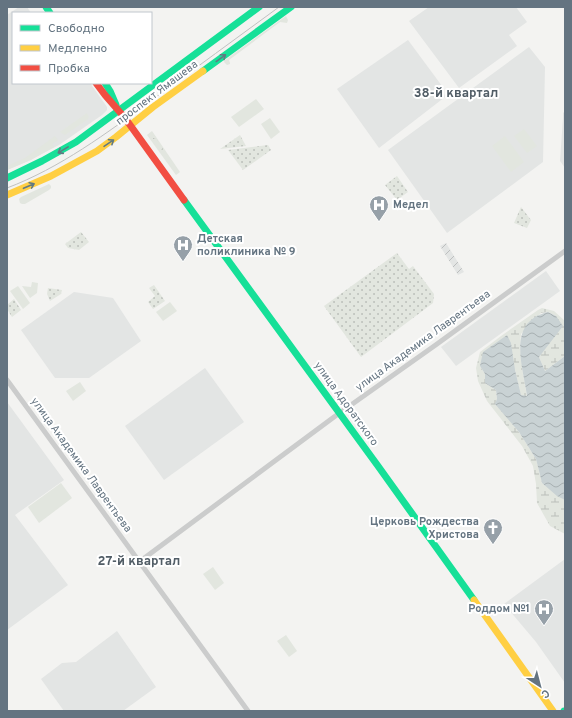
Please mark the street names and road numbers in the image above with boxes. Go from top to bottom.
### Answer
street label: проспект Ямашева [113,58,201,128]
street label: улица Академика Лаврентьева [353,287,493,395]
street label: улица Адоратского [311,359,381,449]
street label: улица Академика Лаврентьева [27,395,135,535]

